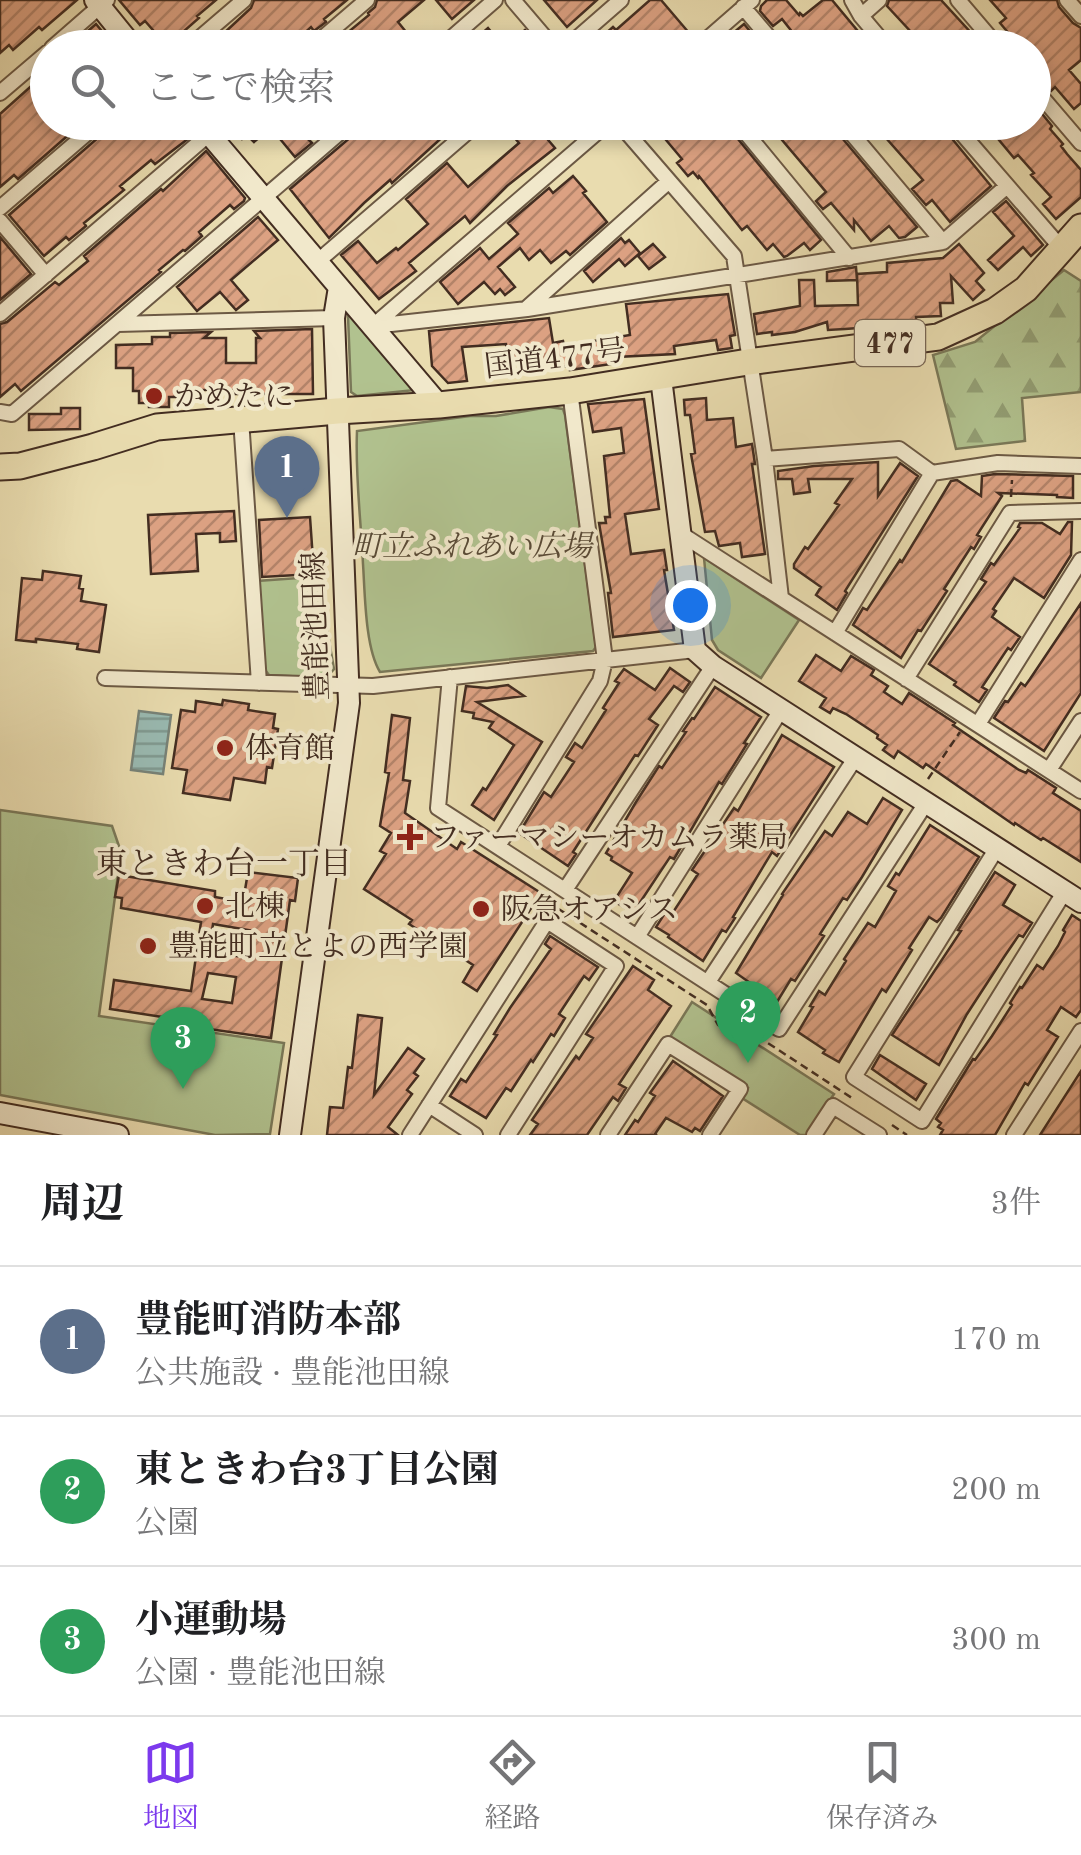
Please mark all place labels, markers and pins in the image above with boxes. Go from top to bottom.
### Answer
place label: かめたに [174,382,294,413]
marker: かめたに [143,385,165,407]
pin: 1 [254,436,320,518]
place label: 体育館 [245,732,335,765]
marker: 体育館 [214,737,236,759]
place label: ファーマシーオカムラ薬局 [430,821,788,854]
marker: ファーマシーオカムラ薬局 [399,826,421,848]
place label: 北棟 [225,891,285,923]
place label: 阪急オアシス [501,893,678,926]
marker: 北棟 [194,895,216,917]
marker: 阪急オアシス [470,898,492,920]
place label: 豊能町立とよの西学園 [168,930,468,963]
marker: 豊能町立とよの西学園 [137,935,159,957]
pin: 2 [716,980,780,1063]
pin: 3 [150,1006,216,1089]

